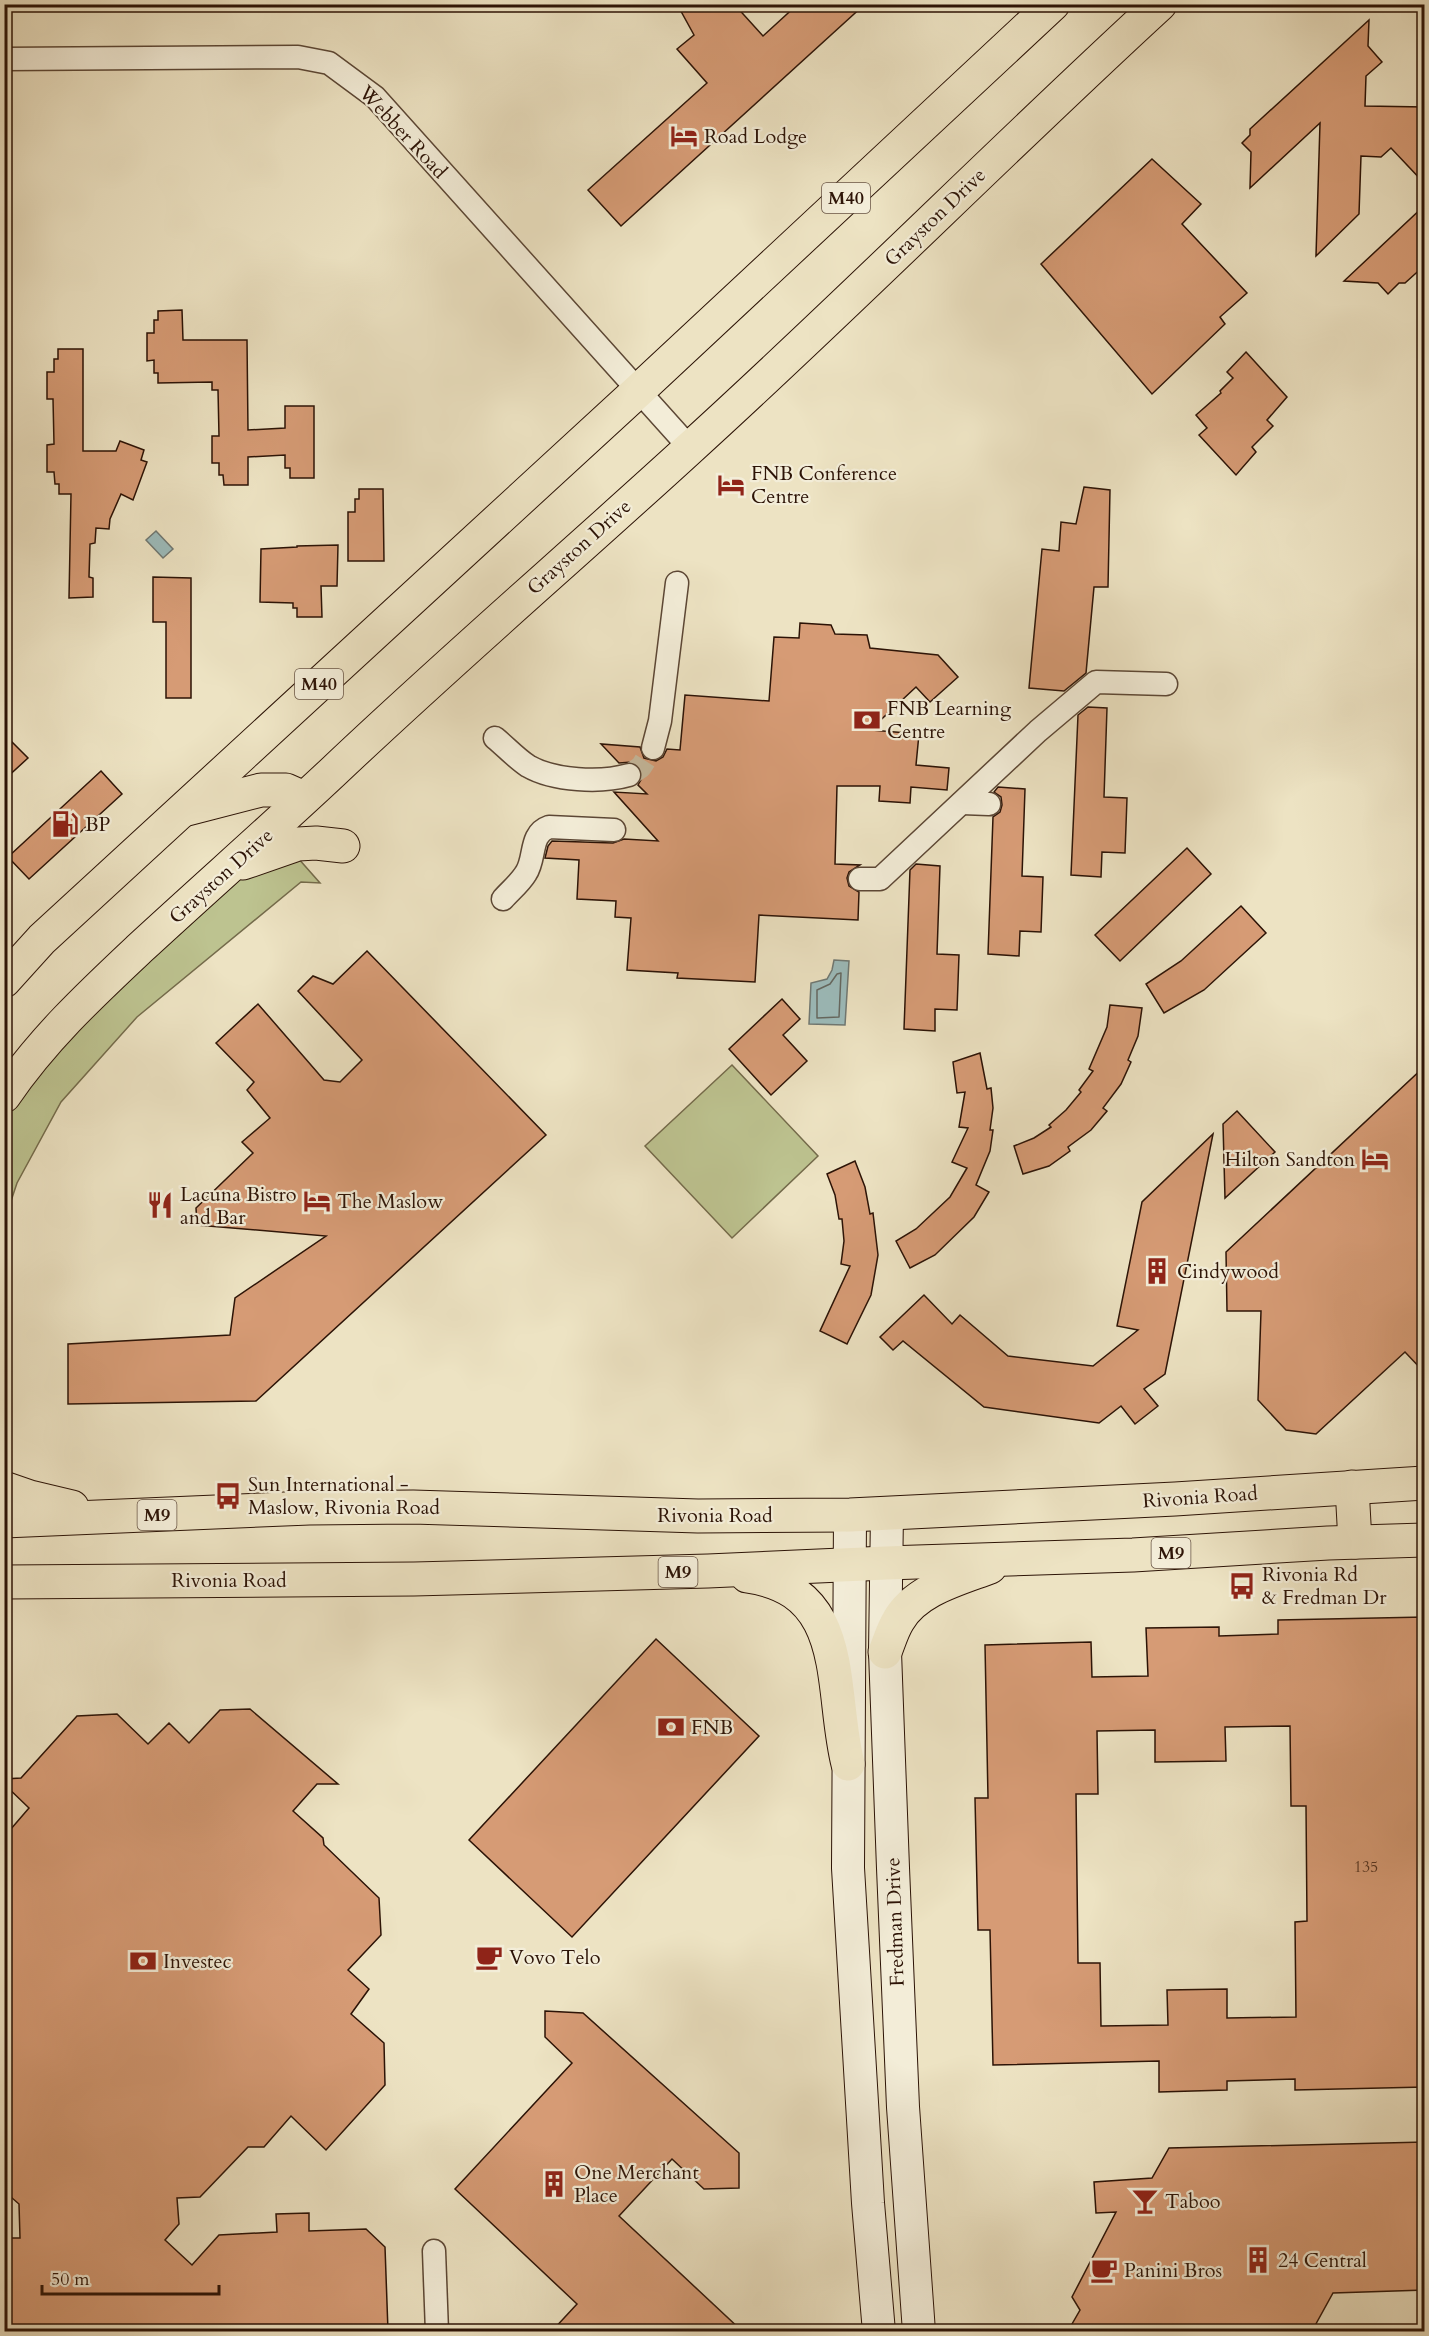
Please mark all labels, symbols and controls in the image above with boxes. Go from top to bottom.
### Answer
street label: Webber Road [352,79,453,185]
hotel icon: Road Lodge [669,121,699,151]
place label: Road Lodge [704,123,807,150]
street label: Grayston Drive [878,162,992,272]
road number: M40 [822,183,870,213]
place label: FNB Conference Centre [751,460,897,510]
hotel icon: FNB Conference Centre [716,470,746,500]
street label: Grayston Drive [521,493,637,601]
road number: M40 [295,669,343,699]
place label: FNB Learning Centre [887,695,1012,745]
bank icon: FNB Learning Centre [852,705,882,735]
fuel station icon: BP [50,809,80,839]
place label: BP [85,811,111,838]
street label: Grayston Drive [163,822,279,930]
hotel icon: Hilton Sandton [1360,1144,1390,1174]
place label: Hilton Sandton [1225,1146,1356,1173]
place label: Lacuna Bistro and Bar [180,1181,297,1231]
hotel icon: The Maslow [302,1186,332,1216]
place label: The Maslow [337,1188,443,1215]
restaurant icon: Lacuna Bistro and Bar [145,1190,175,1220]
building icon: Cindywood [1142,1256,1172,1286]
place label: Cindywood [1177,1258,1279,1285]
place label: Sun International - Maslow, Rivonia Road [248,1471,440,1521]
street label: Rivonia Road [1142,1479,1259,1514]
bus stop icon: Sun International - Maslow, Rivonia Road [213,1481,243,1511]
road number: M9 [138,1500,176,1530]
street label: Rivonia Road [657,1502,773,1529]
road number: M9 [1152,1538,1190,1568]
road number: M9 [658,1557,698,1587]
place label: Rivonia Rd & Fredman Dr [1262,1561,1387,1611]
street label: Rivonia Road [171,1567,287,1594]
bus stop icon: Rivonia Rd & Fredman Dr [1227,1571,1257,1601]
bank icon: FNB [656,1712,686,1742]
place label: FNB [691,1714,733,1741]
house number: 135 [1354,1856,1378,1878]
street label: Fredman Drive [879,1857,911,1987]
cafe icon: Vovo Telo [474,1942,504,1972]
place label: Vovo Telo [509,1944,601,1971]
bank icon: Investec [128,1946,158,1976]
place label: Investec [163,1948,232,1975]
place label: One Merchant Place [574,2159,699,2209]
building icon: One Merchant Place [539,2169,569,2199]
bar icon: Taboo [1130,2186,1160,2216]
place label: Taboo [1165,2188,1221,2215]
building icon: 24 Central [1243,2245,1273,2275]
place label: 24 Central [1278,2247,1367,2274]
cafe icon: Panini Bros [1089,2255,1119,2285]
place label: Panini Bros [1124,2257,1222,2284]
scale bar [42,2258,219,2296]
text: 50 m [51,2267,90,2292]

